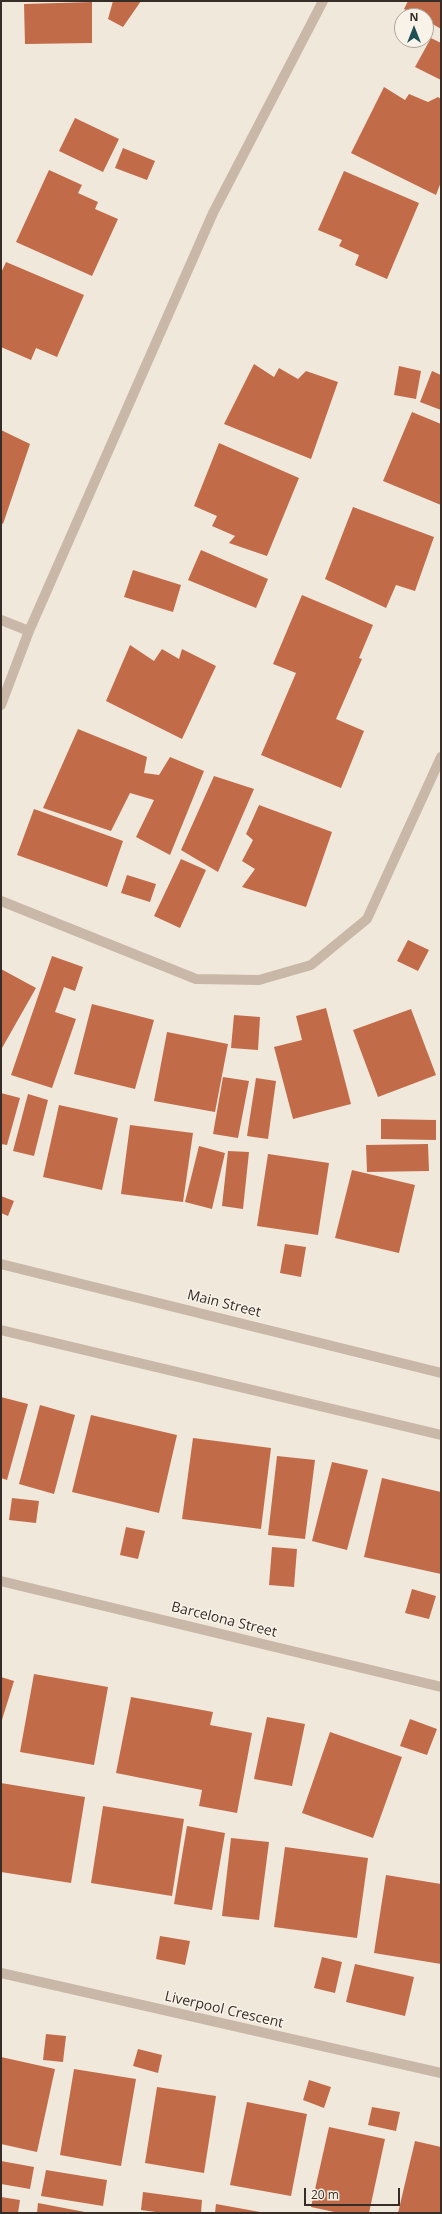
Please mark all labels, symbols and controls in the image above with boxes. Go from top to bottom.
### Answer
north arrow [394,8,434,48]
text: N [410,9,418,24]
street label: Main Street [185,1287,263,1321]
street label: Barcelona Street [169,1599,279,1641]
street label: Liverpool Crescent [163,1988,285,2032]
scale bar [306,2180,402,2206]
text: 20 m [311,2186,339,2203]

